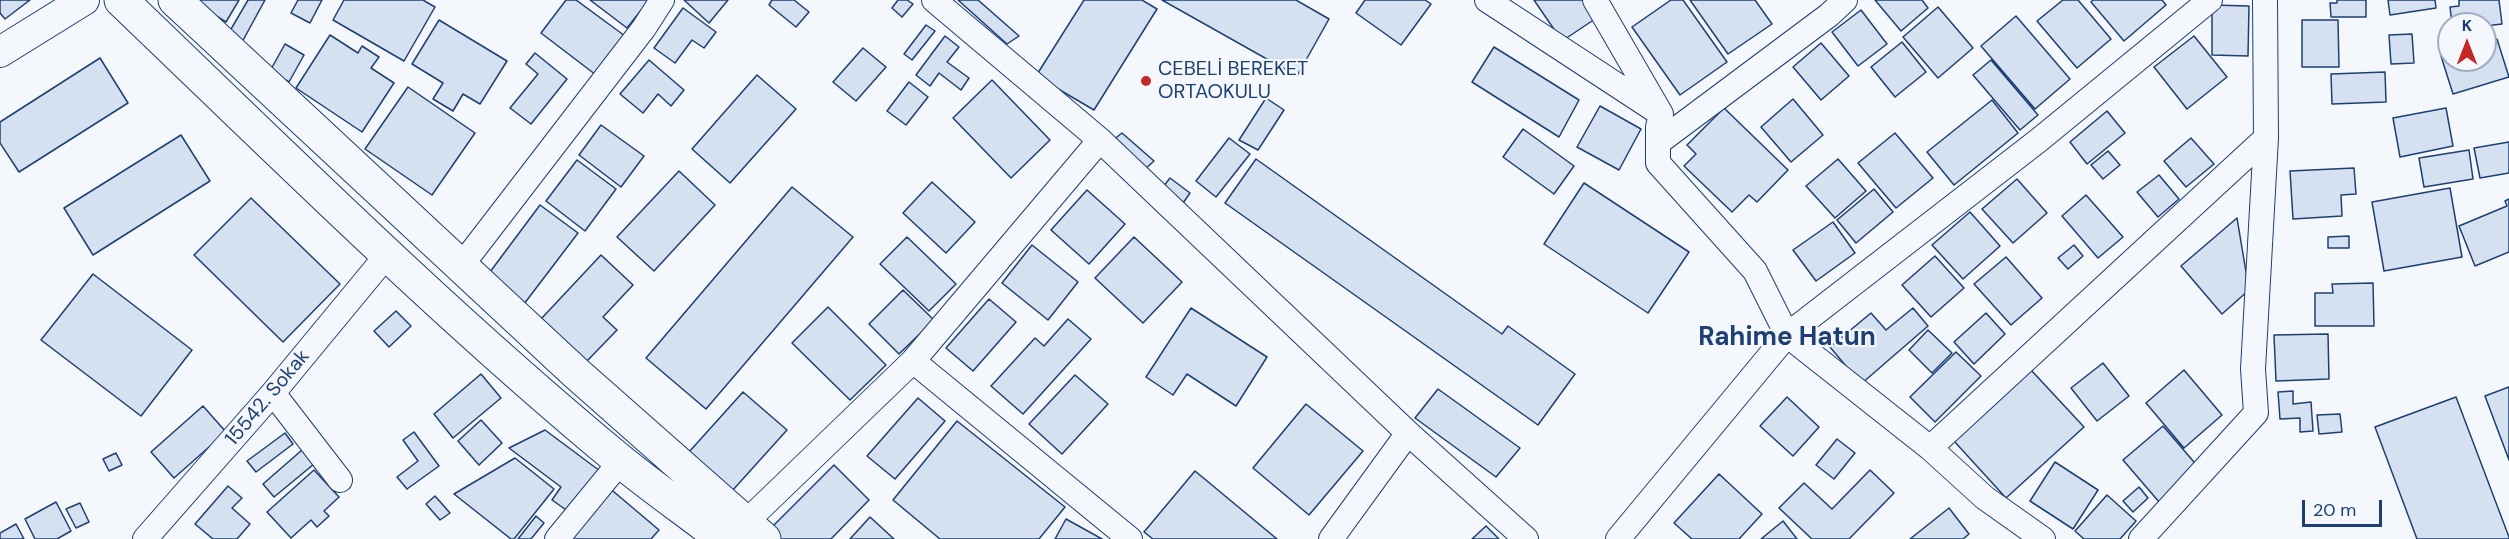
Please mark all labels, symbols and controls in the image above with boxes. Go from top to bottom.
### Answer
north arrow [2437,12,2497,72]
text: K [2462,15,2472,36]
place label: CEBELİ BEREKET ORTAOKULU [1158,58,1308,105]
marker: CEBELİ BEREKET ORTAOKULU [1139,74,1153,88]
district label: Rahime Hatun [1698,322,1876,354]
street label: 15542. Sokak [221,345,315,451]
scale bar [2305,488,2384,526]
text: 20 m [2313,498,2356,522]

